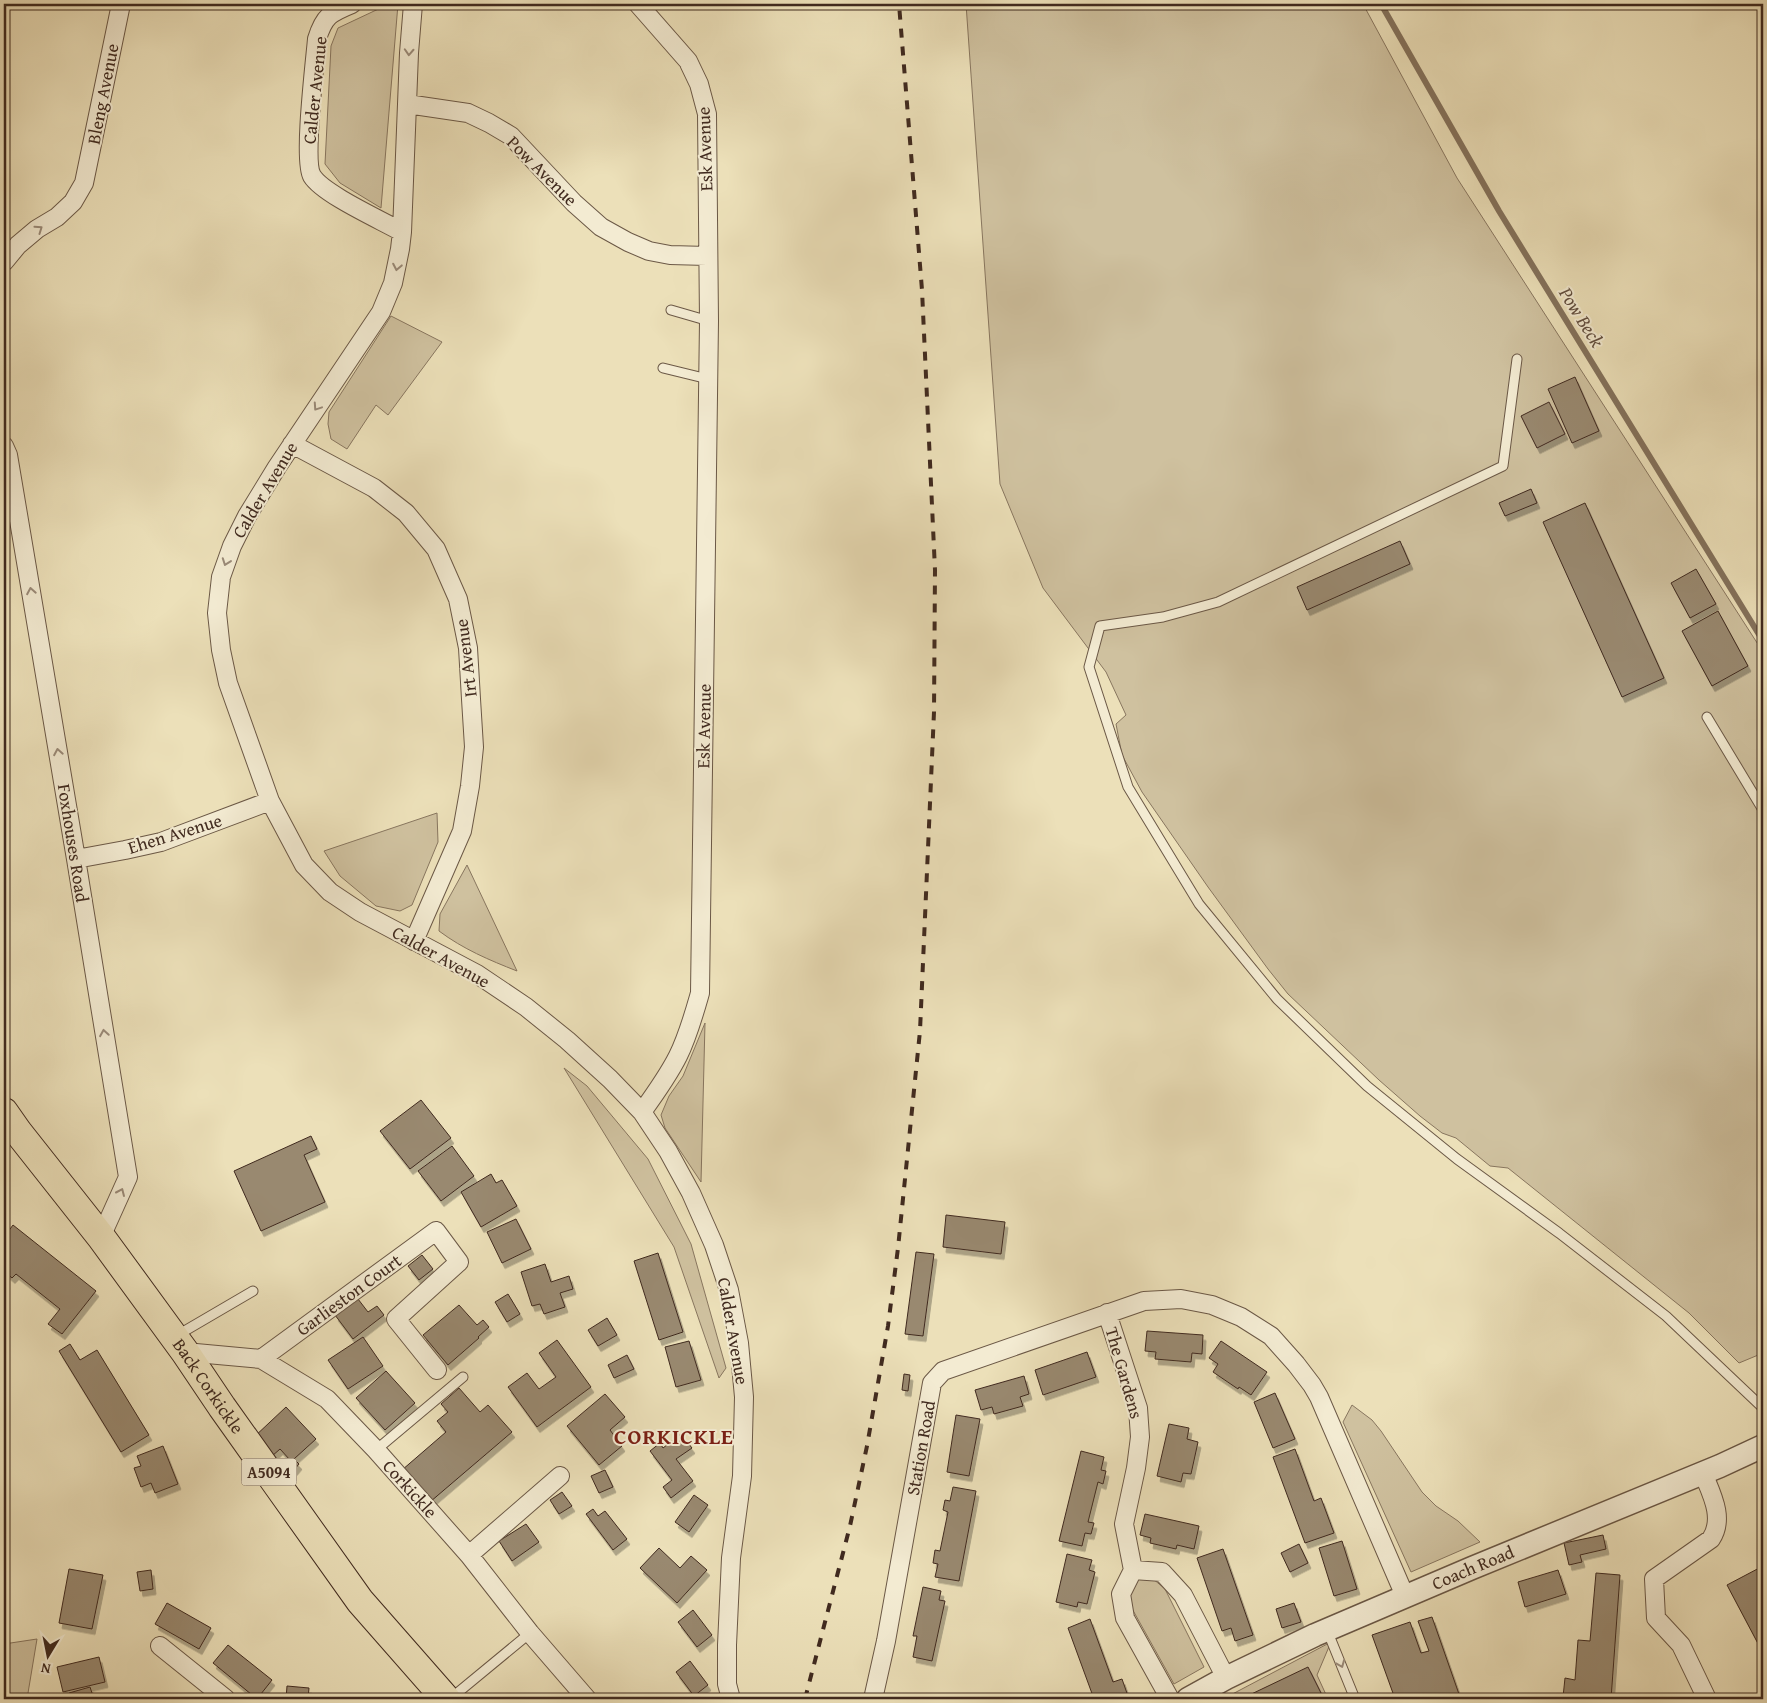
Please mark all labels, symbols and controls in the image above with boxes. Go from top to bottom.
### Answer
street label: Calder Avenue [295,35,334,145]
street label: Bleng Avenue [80,41,125,147]
one-way arrow [404,49,415,57]
street label: Esk Avenue [690,106,719,192]
street label: Pow Avenue [501,129,584,212]
one-way arrow [33,226,43,235]
one-way arrow [392,262,402,271]
water label: Pow Beck [1552,281,1612,353]
one-way arrow [314,401,323,411]
street label: Calder Avenue [225,436,304,543]
one-way arrow [222,557,232,566]
one-way arrow [26,587,36,596]
street label: Irt Avenue [447,617,484,699]
street label: Esk Avenue [689,683,718,769]
one-way arrow [54,747,64,756]
street label: Foxhouses Road [51,782,96,904]
street label: Ehen Avenue [125,806,225,861]
street label: Calder Avenue [387,919,495,995]
one-way arrow [100,1028,110,1037]
one-way arrow [115,1188,125,1197]
street label: Garlieston Court [290,1247,407,1342]
street label: Calder Avenue [711,1275,756,1386]
street label: The Gardens [1099,1324,1150,1422]
street label: Back Corkickle [166,1332,251,1439]
street label: Station Road [899,1398,942,1498]
district label: CORKICKLE [614,1420,734,1452]
street label: Corkickle [377,1453,444,1524]
road number: A5094 [242,1458,296,1485]
street label: Coach Road [1427,1538,1518,1597]
north arrow [22,1630,72,1680]
text: N [39,1658,52,1679]
one-way arrow [1335,1659,1346,1668]

